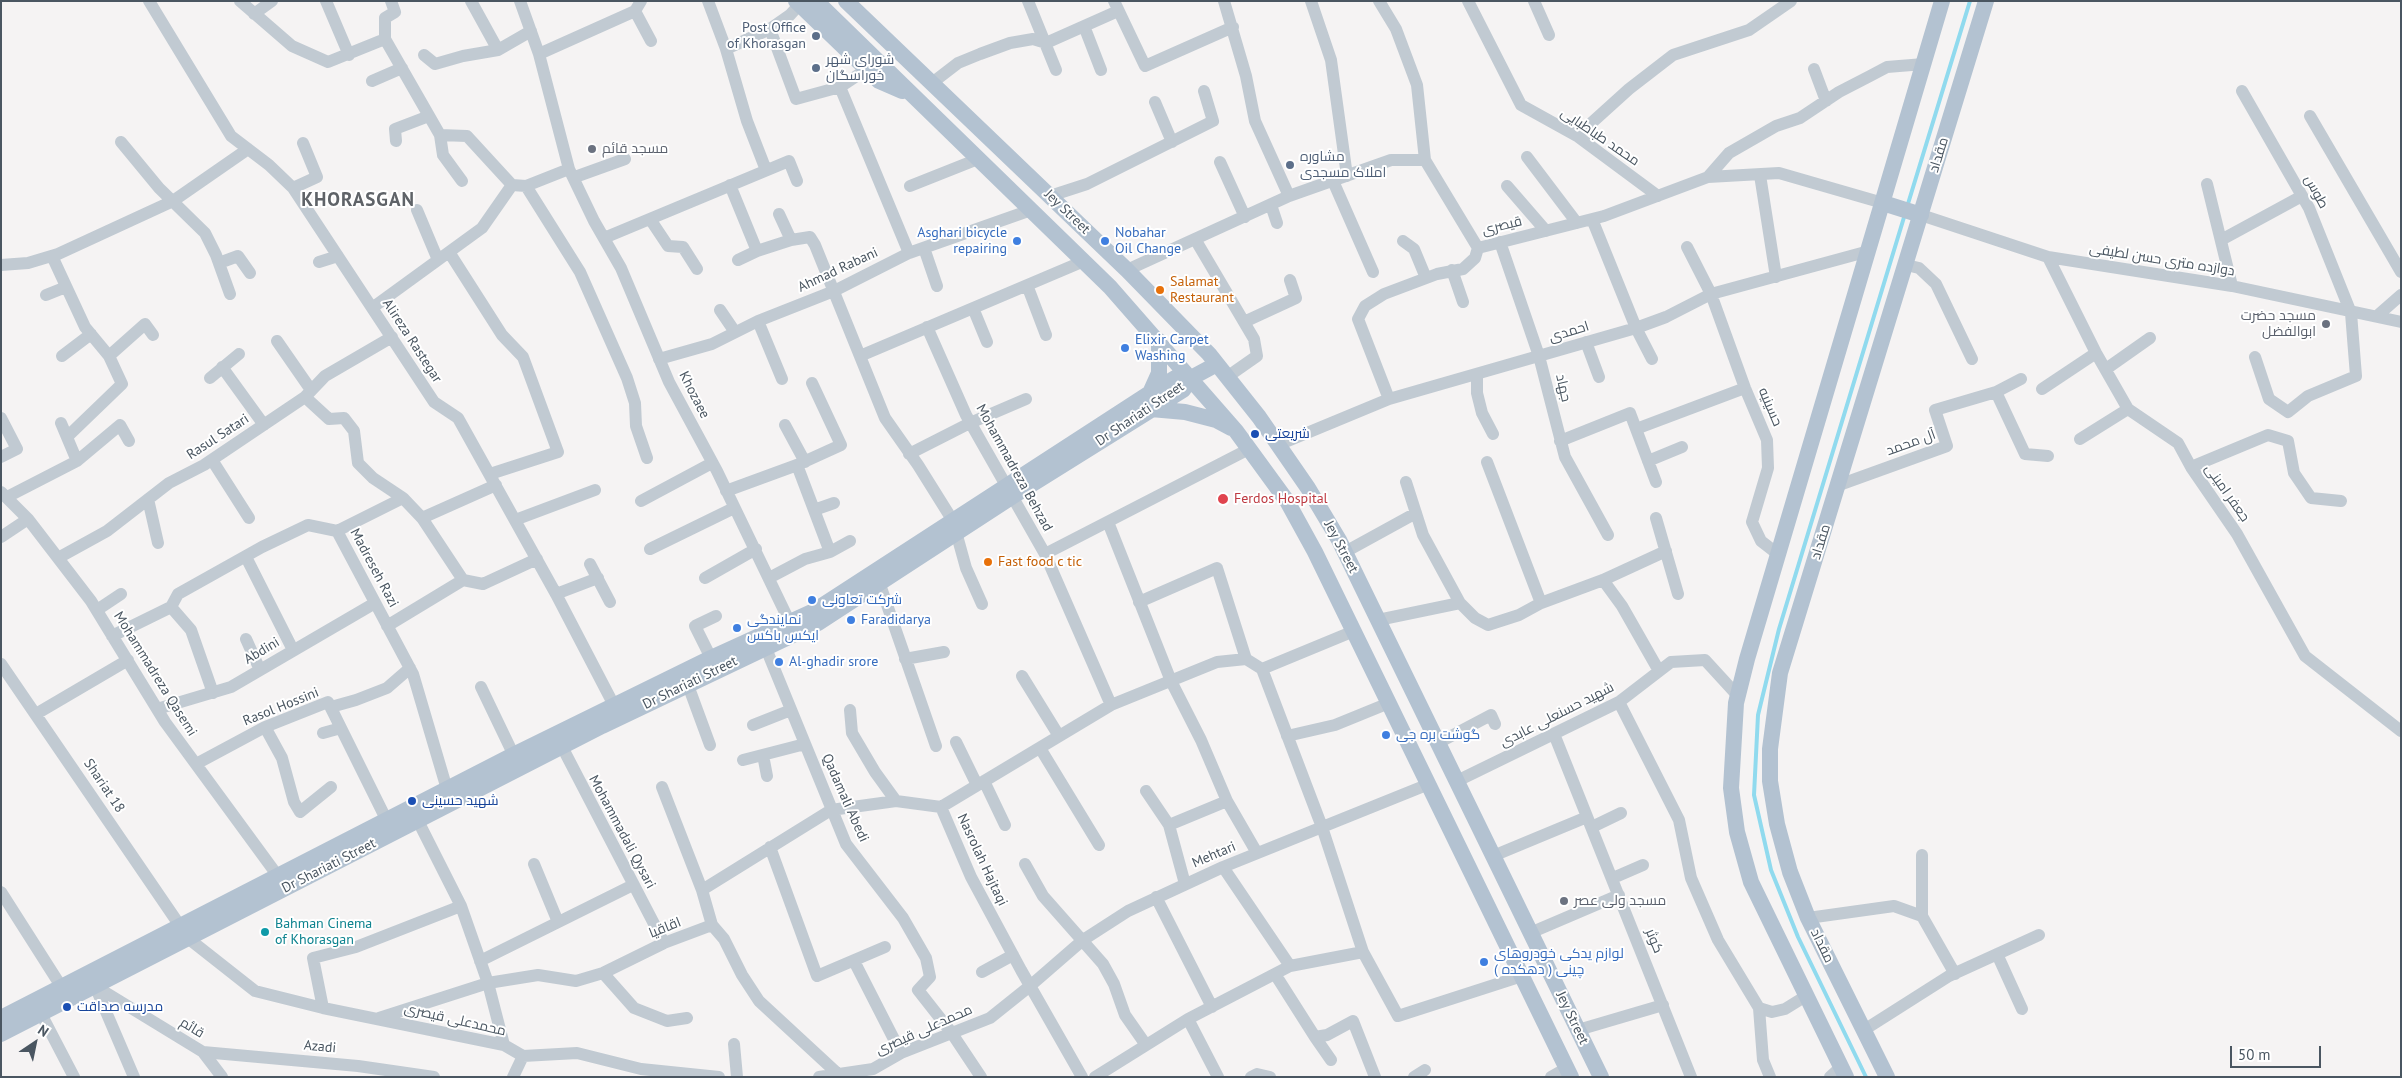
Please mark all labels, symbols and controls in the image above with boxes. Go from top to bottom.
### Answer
place label: Post Office of Khorasgan [727,20,806,52]
marker: Post Office of Khorasgan [810,30,822,42]
place label: شورای شهر خوراسگان [826,52,894,84]
marker: شورای شهر خوراسگان [810,62,822,74]
street label: محمد طباطبایی [1557,104,1643,170]
street label: مقداد [1926,135,1952,175]
place label: مسجد قائم [602,141,668,157]
marker: مسجد قائم [586,143,598,155]
place label: مشاوره املاک مسجدی [1300,149,1386,182]
marker: مشاوره املاک مسجدی [1284,159,1296,171]
street label: طوس [2300,172,2332,212]
street label: Jey Street [1041,186,1093,238]
district label: KHORASGAN [300,190,416,212]
street label: قیصری [1480,213,1524,239]
place label: Asghari bicycle repairing [917,225,1007,258]
place label: Nobahar Oil Change [1115,225,1181,258]
marker: Asghari bicycle repairing [1011,235,1023,247]
marker: Nobahar Oil Change [1099,235,1111,247]
street label: دوازده متری حسن لطیفی [2088,240,2236,280]
street label: Ahmad Rabani [795,244,881,296]
place label: Salamat Restaurant [1170,274,1234,306]
marker: Salamat Restaurant [1154,284,1166,296]
street label: Alireza Rastegar [379,296,445,386]
place label: مسجد حضرت ابوالفضل [2241,308,2316,341]
street label: احمدی [1547,318,1591,346]
marker: مسجد حضرت ابوالفضل [2320,318,2332,330]
place label: Elixir Carpet Washing [1135,332,1209,364]
marker: Elixir Carpet Washing [1119,342,1131,354]
street label: Khozaee [675,369,713,421]
street label: جهاد [1552,373,1574,403]
street label: Dr Shariati Street [1093,378,1187,450]
street label: حسینیه [1754,385,1786,429]
street label: Mohammadreza Behzad [972,402,1056,534]
street label: Rasul Satari [184,411,252,463]
place label: شریعتی [1265,426,1310,442]
street label: آل محمد [1884,426,1938,460]
marker: شریعتی [1249,428,1261,440]
street label: جعفر امینی [2201,461,2253,525]
place label: Ferdos Hospital [1234,491,1328,507]
marker: Ferdos Hospital [1216,492,1230,506]
street label: Jey Street [1320,518,1362,576]
street label: مقداد [1808,522,1834,562]
street label: Madreseh Razi [346,526,402,610]
place label: Fast food c tic [998,554,1082,570]
marker: Fast food c tic [982,556,994,568]
place label: شرکت تعاونی [822,592,902,608]
marker: شرکت تعاونی [806,594,818,606]
street label: Mohammadreza Qasemi [110,609,200,739]
place label: نمایندگی ایکس باکس [747,612,819,644]
place label: Faradidarya [861,612,931,628]
marker: Faradidarya [845,614,857,626]
marker: نمایندگی ایکس باکس [731,622,743,634]
street label: Abdini [241,634,283,668]
street label: Dr Shariati Street [640,653,740,713]
place label: Al-ghadir srore [789,654,878,670]
marker: Al-ghadir srore [773,656,785,668]
street label: شهید حسنعلی عابدی [1497,679,1617,751]
street label: Rasol Hossini [241,684,321,730]
place label: گوشت بره جی [1396,727,1480,743]
marker: گوشت بره جی [1380,729,1392,741]
street label: Qadamali Abedi [818,751,872,845]
street label: Shariat 18 [80,756,128,816]
street label: Mohammadali Qysari [585,772,659,892]
place label: شهید حسینی [422,793,499,809]
marker: شهید حسینی [406,795,418,807]
street label: Nasrolah Hajtaqi [953,811,1011,909]
street label: Dr Shariati Street [279,835,379,897]
street label: Mehtari [1190,838,1238,872]
place label: مسجد ولی عصر [1574,893,1666,909]
marker: مسجد ولی عصر [1558,895,1570,907]
street label: اقاقیا [646,914,684,942]
place label: Bahman Cinema of Khorasgan [275,916,372,949]
marker: Bahman Cinema of Khorasgan [259,926,271,938]
street label: کوثر [1642,926,1666,956]
street label: مقداد [1807,926,1837,966]
place label: لوازم یدکی خودروهای چینی ( دهکده ) [1494,946,1624,979]
marker: لوازم یدکی خودروهای چینی ( دهکده ) [1478,956,1490,968]
street label: Jey Street [1552,989,1592,1047]
place label: مدرسه صداقت [77,999,163,1015]
street label: محمدعلی قیصری [402,1000,508,1040]
marker: مدرسه صداقت [61,1001,73,1013]
street label: محمدعلی قیصری [873,1001,975,1059]
street label: قائم [177,1014,207,1042]
north arrow [10,1018,60,1068]
text: N [35,1021,52,1041]
scale bar [2232,1036,2323,1068]
street label: Azadi [303,1037,337,1057]
text: 50 m [2238,1045,2271,1064]

